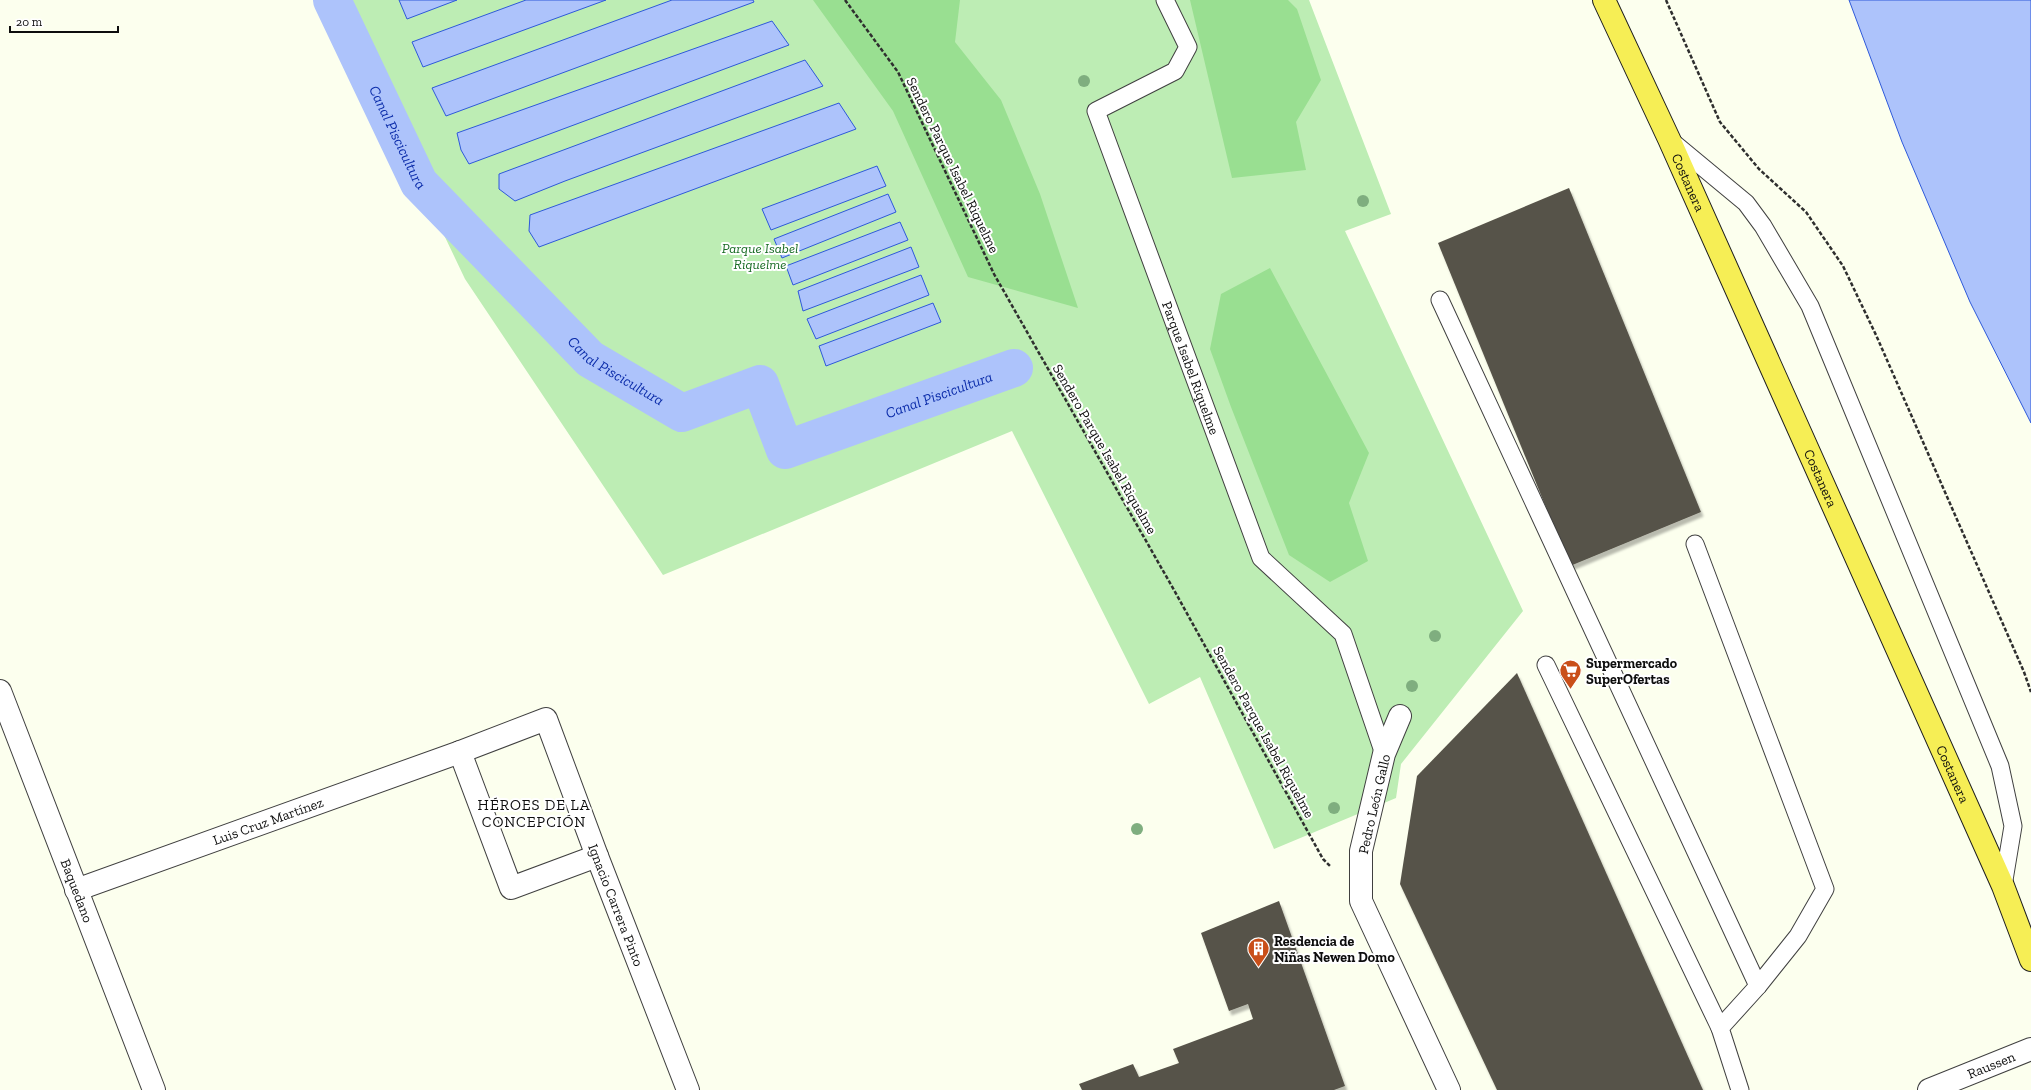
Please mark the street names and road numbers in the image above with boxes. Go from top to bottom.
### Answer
street label: Sendero Parque Isabel Riquelme [903,75,1003,256]
street label: Costanera [1668,151,1708,214]
street label: Parque Isabel Riquelme [1158,299,1223,438]
street label: Sendero Parque Isabel Riquelme [1049,361,1160,538]
street label: Costanera [1800,447,1841,510]
street label: Sendero Parque Isabel Riquelme [1209,644,1318,821]
street label: Costanera [1932,743,1973,806]
street label: Pedro León Gallo [1355,753,1394,856]
street label: Luis Cruz Martínez [211,794,326,849]
street label: Ignacio Carrera Pinto [584,842,647,969]
street label: Baquedano [57,857,97,925]
street label: Raussen [1965,1048,2018,1083]

